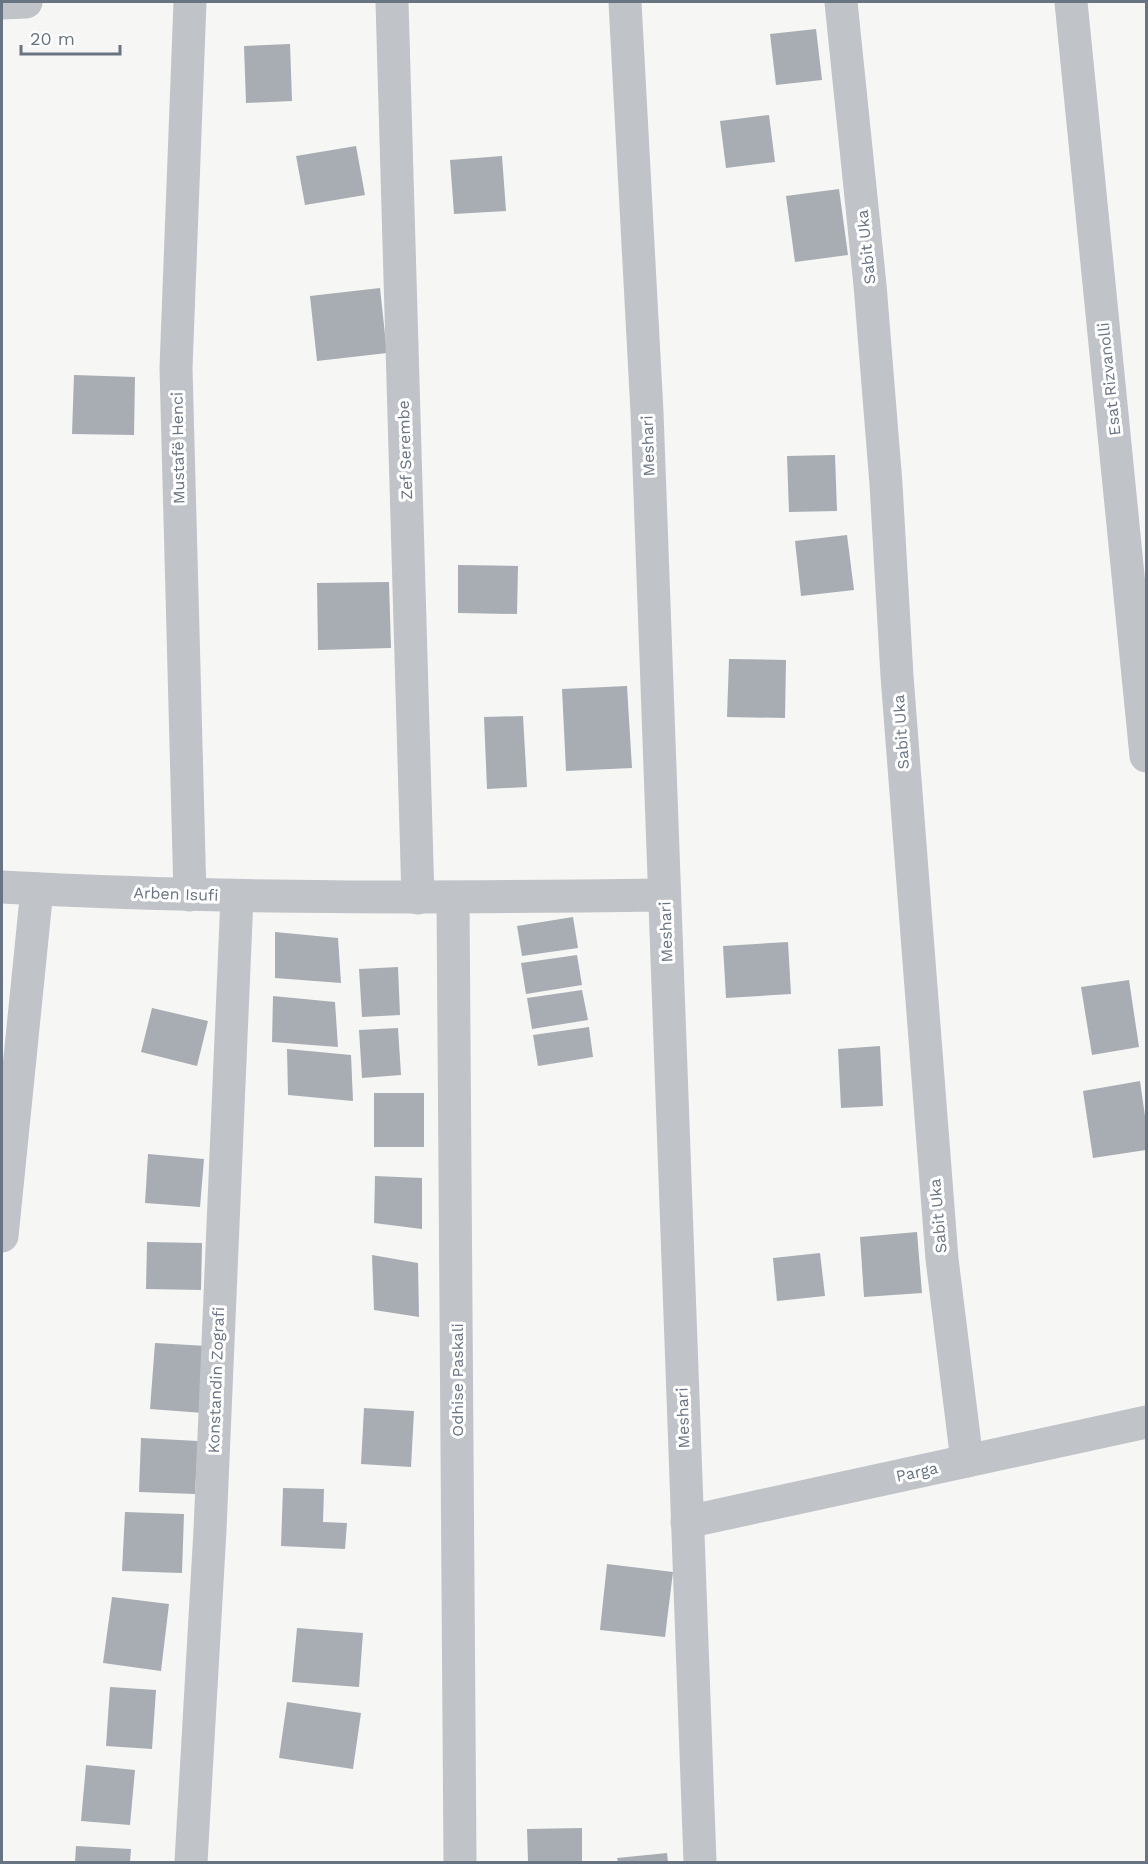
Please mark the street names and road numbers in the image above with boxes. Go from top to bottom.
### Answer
street label: Sabit Uka [853,209,879,285]
street label: Esat Rizvanolli [1094,322,1124,436]
street label: Mustafë Henci [168,392,188,504]
street label: Zef Serembe [394,400,416,500]
street label: Meshari [637,415,659,477]
street label: Sabit Uka [889,694,913,770]
street label: Arben Isufi [133,883,219,905]
street label: Meshari [655,901,677,963]
street label: Sabit Uka [925,1178,951,1254]
street label: Konstandin Zografi [204,1306,228,1454]
street label: Odhise Paskali [448,1323,467,1437]
street label: Meshari [672,1387,694,1449]
street label: Parga [894,1458,940,1486]

